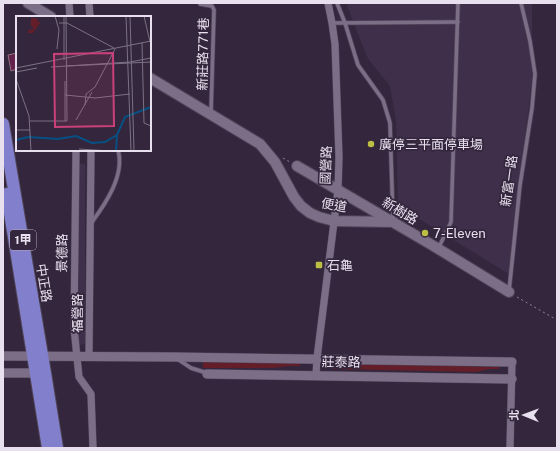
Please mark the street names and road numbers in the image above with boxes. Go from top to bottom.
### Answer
street label: 新莊路771巷 [195,17,211,91]
street label: 國營路 [318,145,334,185]
street label: 新富一路 [498,154,520,208]
street label: 便道 [320,195,348,215]
street label: 新樹路 [379,195,421,227]
road number: 1甲 [10,230,36,250]
street label: 景德路 [54,233,70,273]
street label: 中正路 [34,263,54,303]
street label: 福營路 [70,293,85,333]
street label: 莊泰路 [321,354,361,370]

